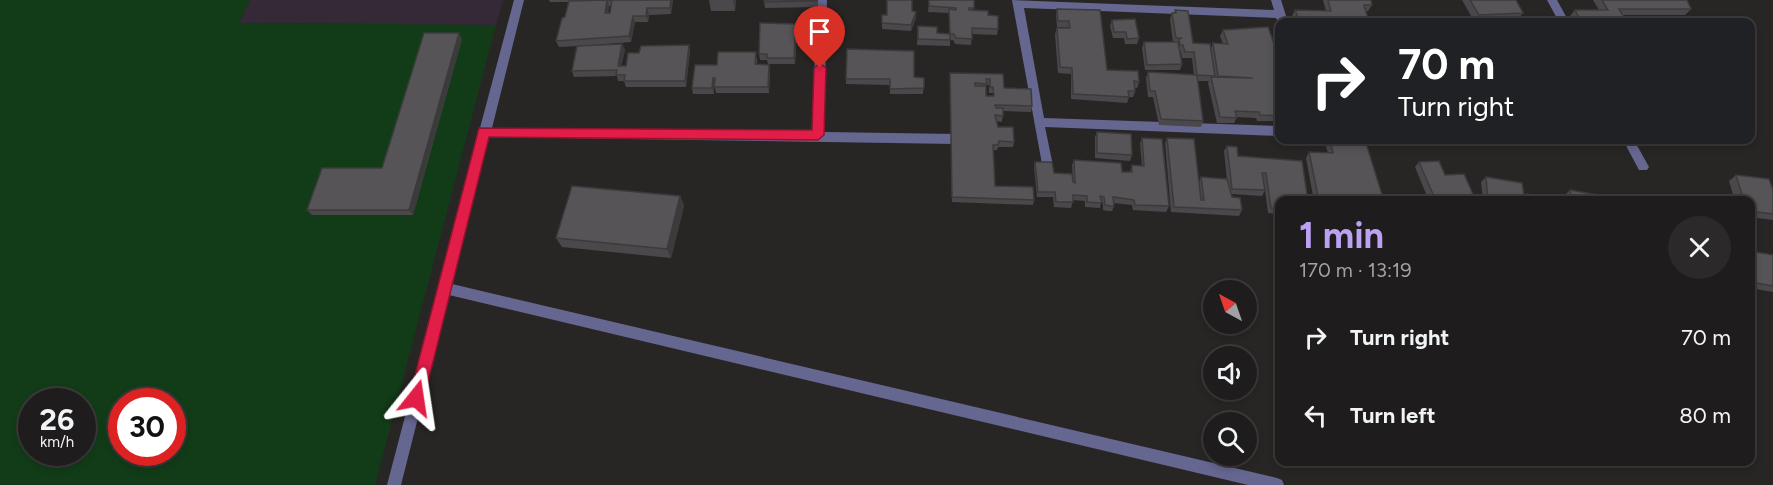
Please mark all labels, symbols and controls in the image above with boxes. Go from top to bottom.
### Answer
pin [794,6,845,68]
icon: arrive [803,15,836,48]
text: 70 m [1398,39,1495,90]
icon: right [1299,42,1377,120]
text: Turn right [1398,90,1514,123]
text: 1 min [1299,214,1384,257]
button: close [1668,216,1731,279]
text: 170 m · 13:19 [1299,258,1412,282]
north arrow [1203,280,1257,334]
map controls [1203,280,1257,466]
icon: right [1299,321,1332,354]
text: Turn right [1350,324,1449,351]
text: 70 m [1681,324,1731,351]
button: sound [1203,346,1257,400]
position arrow [384,366,448,430]
speed limit sign: 30 [108,388,186,466]
icon: left [1299,399,1332,432]
text: 26 [40,401,74,438]
text: Turn left [1350,402,1436,429]
text: 80 m [1679,402,1731,429]
button: search [1203,412,1257,466]
text: km/h [40,433,74,451]

